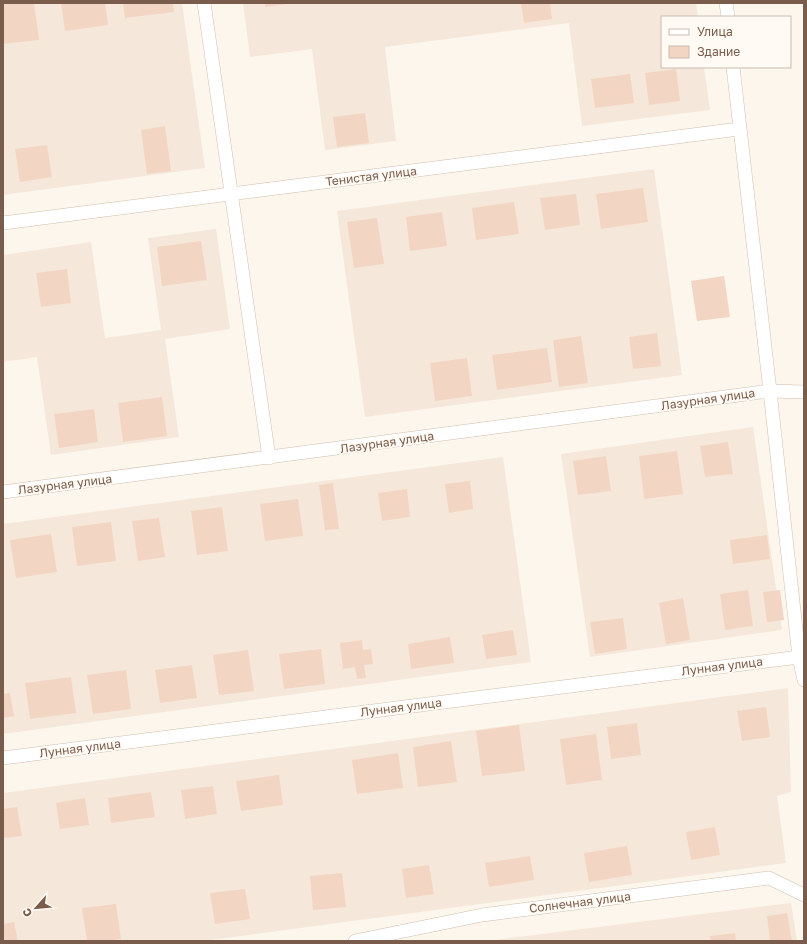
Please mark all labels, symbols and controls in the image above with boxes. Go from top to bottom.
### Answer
legend [661,16,791,68]
text: Улица [697,24,733,39]
text: Здание [697,44,740,59]
street label: Тенистая улица [324,163,418,189]
street label: Лазурная улица [660,385,756,413]
street label: Лазурная улица [339,428,435,456]
street label: Лазурная улица [17,471,113,497]
street label: Лунная улица [681,654,763,678]
street label: Лунная улица [360,695,442,719]
street label: Лунная улица [39,736,121,760]
north arrow [16,888,56,928]
street label: Солнечная улица [528,888,632,916]
text: С [19,906,34,919]

